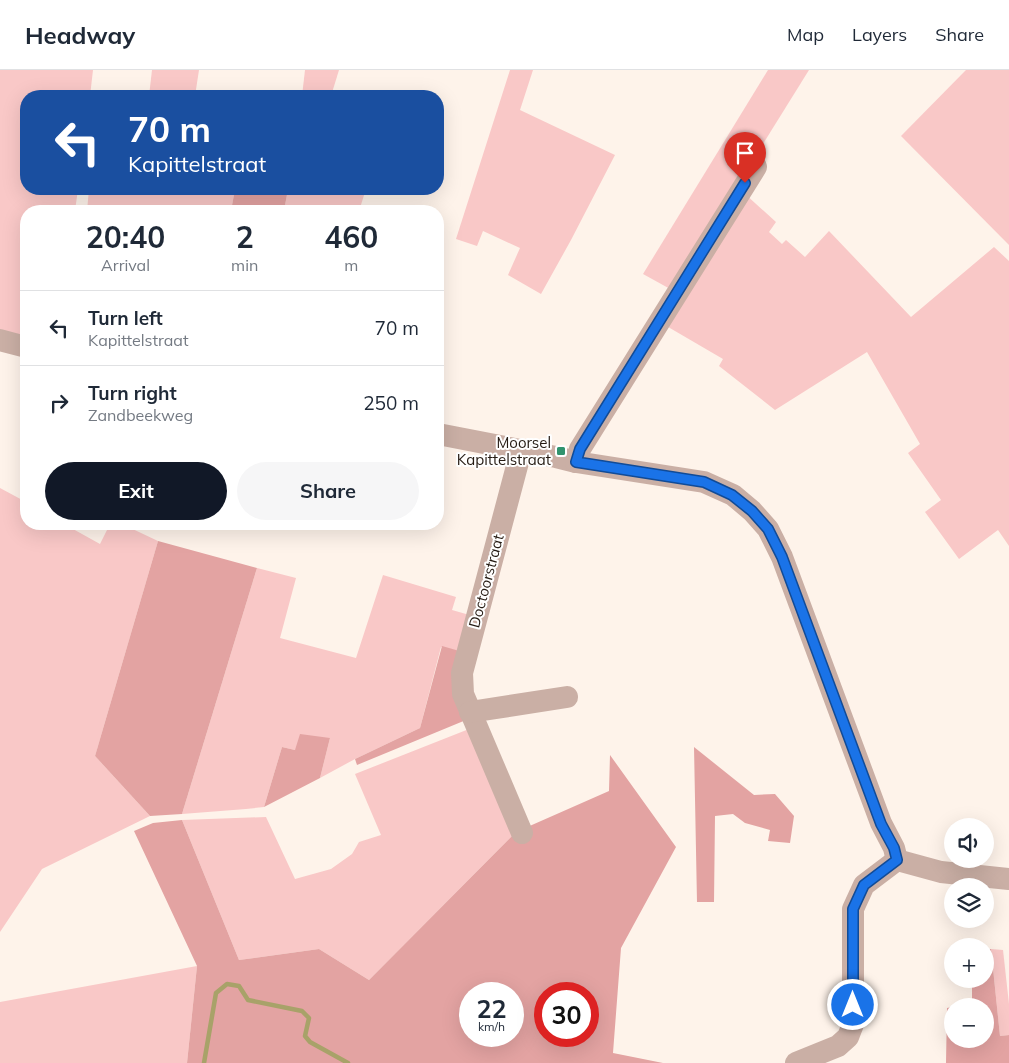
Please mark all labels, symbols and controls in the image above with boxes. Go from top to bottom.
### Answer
text: Headway [25,20,135,50]
text: Map [787,23,824,46]
text: Layers [852,23,907,46]
text: Share [935,23,984,46]
text: 70 m [128,107,211,151]
icon: left [45,110,110,175]
pin [724,132,766,183]
icon: arrive [731,139,759,167]
text: Kapittelstraat [128,150,266,178]
text: 20:40 [86,218,165,256]
text: 2 [236,218,254,256]
text: 460 [324,218,378,256]
text: Arrival [101,255,150,275]
text: min [231,255,258,275]
text: m [344,255,358,275]
text: Turn left [88,306,163,330]
icon: left [45,314,73,342]
text: 70 m [375,316,419,340]
text: Kapittelstraat [88,330,189,350]
text: Turn right [88,381,177,405]
icon: right [45,389,73,417]
text: 250 m [363,391,419,415]
text: Zandbeekweg [88,405,193,425]
place label: Moorsel Kapittelstraat [457,433,551,469]
marker: Moorsel Kapittelstraat [555,445,567,457]
button: Exit [45,462,227,520]
button: Share [237,462,419,520]
street label: Doctoorstraat [464,532,508,630]
map controls [944,818,994,1048]
button: sound [944,818,994,868]
button: layers [944,878,994,928]
button: + [944,938,994,988]
position arrow [826,978,878,1030]
speed limit sign: 30 [534,982,599,1047]
text: 22 [476,993,507,1024]
button: − [944,998,994,1048]
text: km/h [478,1019,505,1034]

